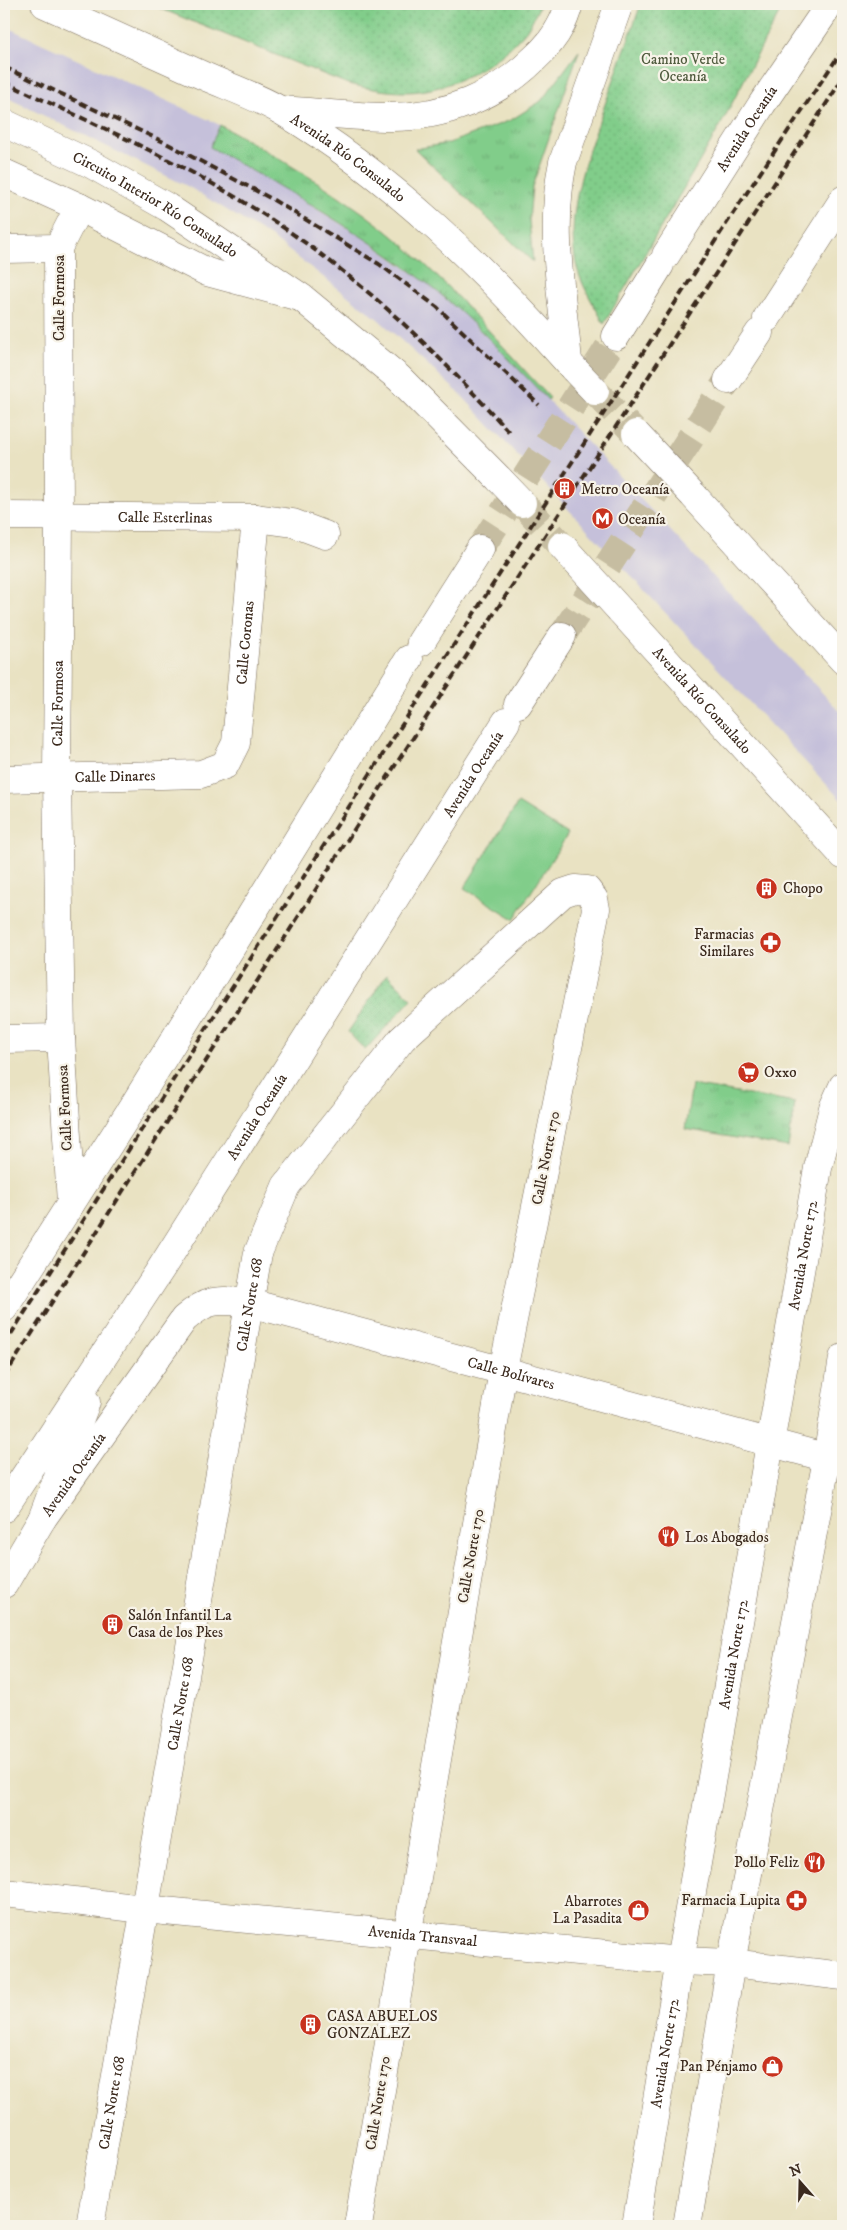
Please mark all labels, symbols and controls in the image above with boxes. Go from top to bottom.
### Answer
park label: Camino Verde Oceanía [641,50,725,86]
street label: Avenida Oceanía [712,81,782,175]
street label: Avenida Río Consulado [287,109,410,206]
street label: Circuito Interior Río Consulado [70,147,242,262]
street label: Calle Formosa [50,254,69,341]
building icon: Metro Oceanía [553,477,577,501]
place label: Metro Oceanía [581,480,670,499]
street label: Calle Esterlinas [118,507,212,527]
metro station icon: Oceanía [590,507,614,531]
place label: Oceanía [618,510,666,529]
street label: Calle Coronas [232,600,258,685]
street label: Avenida Río Consulado [649,643,756,758]
street label: Calle Formosa [48,660,67,747]
street label: Avenida Oceanía [439,727,508,821]
street label: Calle Dinares [74,766,156,787]
building icon: Chopo [755,876,779,900]
place label: Chopo [783,879,823,898]
place label: Farmacias Similares [694,925,754,961]
pharmacy icon: Farmacias Similares [758,931,782,955]
supermarket icon: Oxxo [736,1060,760,1084]
place label: Oxxo [764,1063,797,1082]
street label: Calle Formosa [53,1064,77,1152]
street label: Avenida Oceanía [223,1069,292,1163]
street label: Calle Norte 170 [528,1109,564,1207]
street label: Avenida Norte 172 [784,1198,822,1311]
street label: Calle Norte 168 [232,1256,266,1353]
street label: Calle Bolívares [465,1352,557,1394]
street label: Avenida Oceanía [37,1428,110,1520]
street label: Calle Norte 170 [453,1507,489,1605]
restaurant icon: Los Abogados [657,1525,681,1549]
place label: Los Abogados [685,1528,769,1547]
street label: Avenida Norte 172 [715,1597,752,1710]
place label: Salón Infantil La Casa de los Pkes [128,1606,232,1642]
building icon: Salón Infantil La Casa de los Pkes [100,1612,124,1636]
street label: Calle Norte 168 [163,1655,198,1752]
restaurant icon: Pollo Feliz [803,1850,827,1874]
place label: Pollo Feliz [734,1853,799,1872]
pharmacy icon: Farmacia Lupita [784,1888,808,1912]
place label: Farmacia Lupita [681,1891,781,1910]
place label: Abarrotes La Pasadita [553,1892,623,1928]
shop icon: Abarrotes La Pasadita [626,1898,650,1922]
street label: Avenida Transvaal [367,1921,479,1951]
street label: Avenida Norte 172 [646,1997,683,2110]
place label: CASA ABUELOS GONZALEZ [327,2007,438,2043]
building icon: CASA ABUELOS GONZALEZ [299,2013,323,2037]
street label: Calle Norte 170 [361,2054,395,2152]
shop icon: Pan Pénjamo [761,2054,785,2078]
street label: Calle Norte 168 [94,2055,129,2151]
place label: Pan Pénjamo [680,2057,757,2076]
north arrow [774,2158,824,2208]
text: N [787,2160,805,2181]

